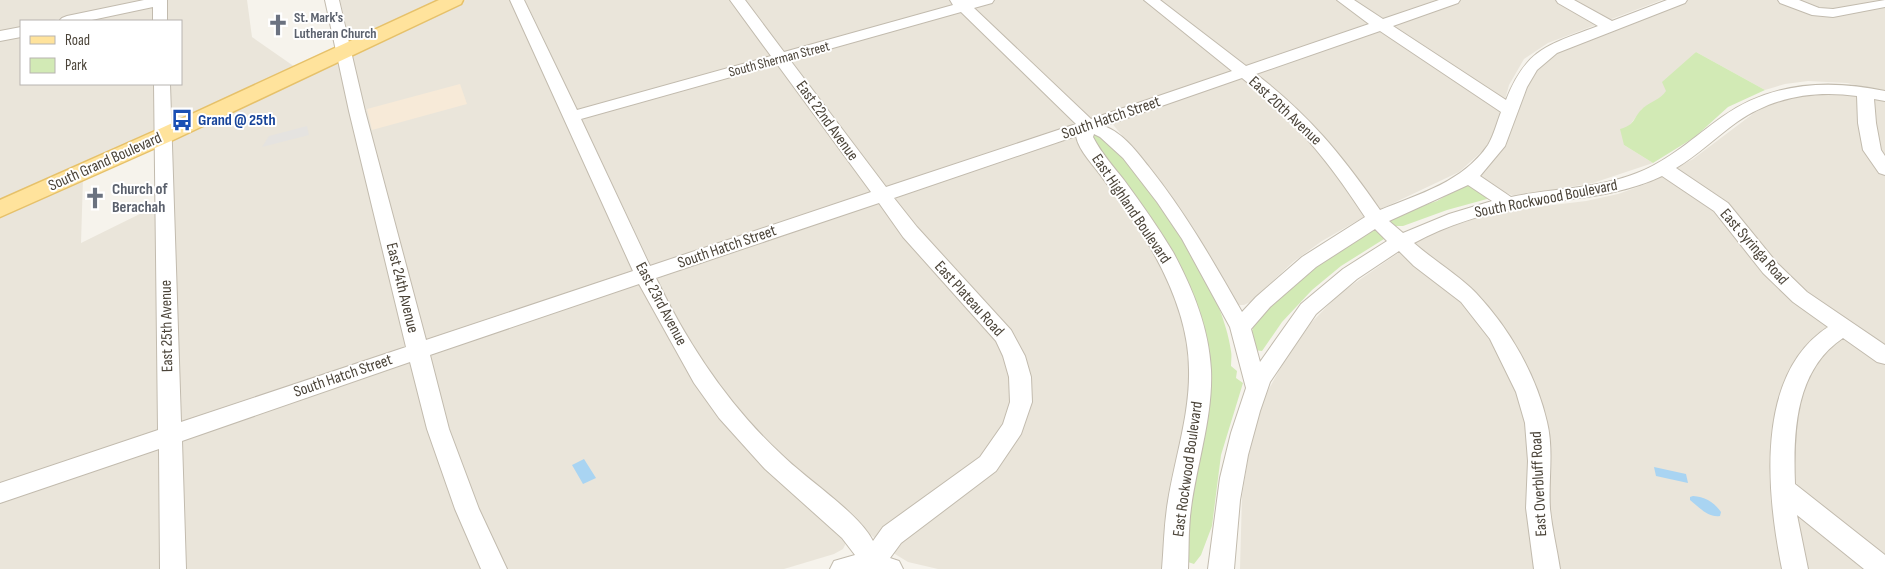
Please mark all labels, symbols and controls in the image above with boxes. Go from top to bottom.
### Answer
place label: St. Mark's Lutheran Church [294,9,377,42]
church icon: St. Mark's Lutheran Church [265,12,291,38]
legend [20,20,182,85]
text: Road [65,31,90,50]
street label: South Sherman Street [727,37,831,81]
text: Park [65,56,87,75]
street label: East 20th Avenue [1245,72,1325,150]
street label: East 22nd Avenue [792,77,862,165]
street label: South Hatch Street [1059,92,1163,144]
bus stop icon: Grand @ 25th [169,107,195,133]
place label: Grand @ 25th [198,111,276,130]
street label: South Grand Boulevard [45,129,165,195]
street label: East Highland Boulevard [1087,151,1175,267]
street label: South Rockwood Boulevard [1473,176,1619,222]
place label: Church of Berachah [112,180,168,217]
church icon: Church of Berachah [82,185,108,211]
street label: East Syringa Road [1716,205,1792,289]
street label: South Hatch Street [675,221,779,273]
street label: East 24th Avenue [382,241,422,335]
street label: East Plateau Road [930,257,1008,341]
street label: East 23rd Avenue [631,259,691,349]
street label: East 25th Avenue [157,280,177,372]
street label: South Hatch Street [291,350,395,402]
street label: East Rockwood Boulevard [1169,400,1207,538]
street label: East Overbluff Road [1527,431,1551,537]

